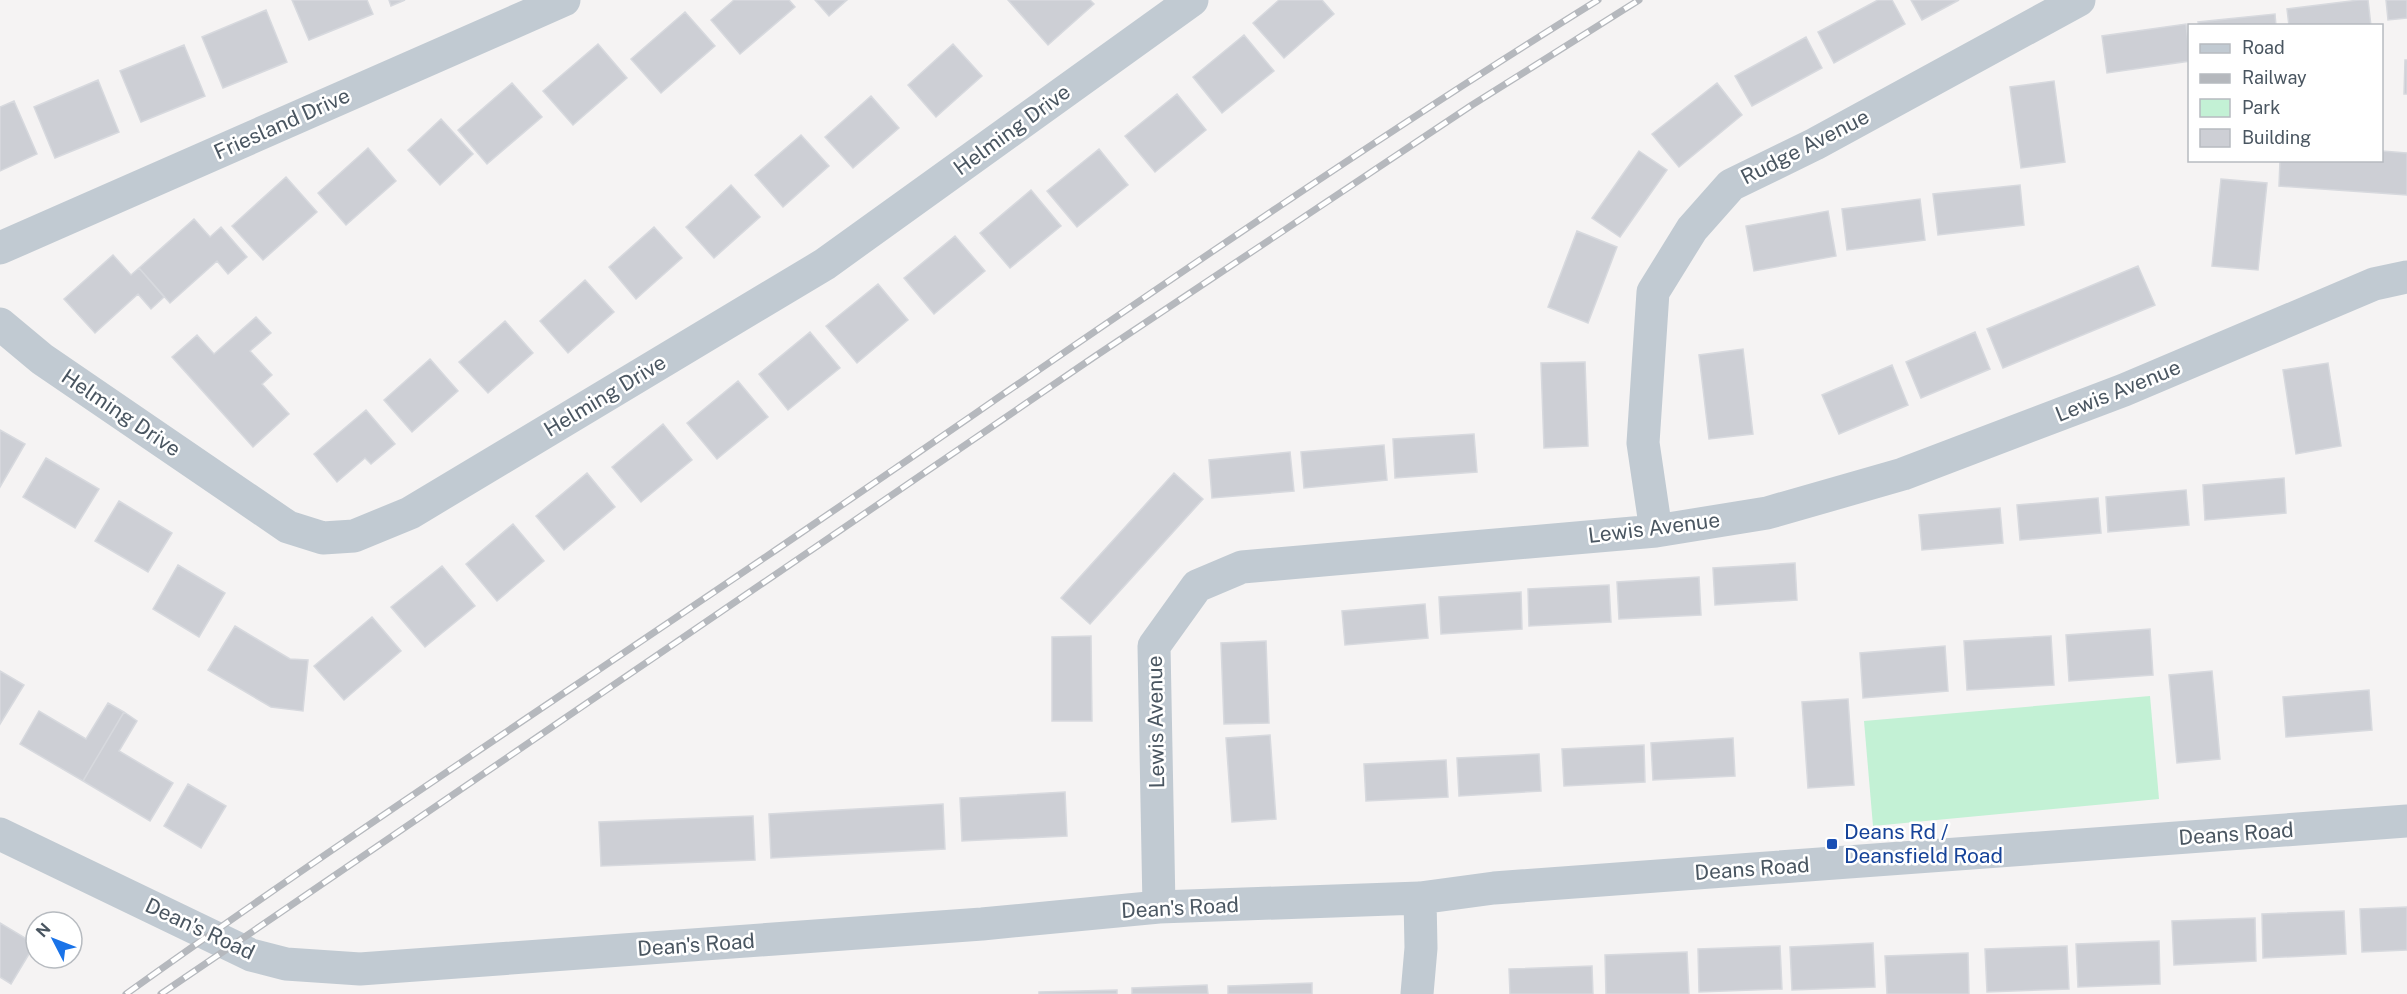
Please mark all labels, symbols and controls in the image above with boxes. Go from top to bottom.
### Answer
legend [2188,24,2383,162]
text: Road [2242,37,2285,58]
text: Railway [2242,67,2307,88]
street label: Helming Drive [948,79,1075,180]
street label: Friesland Drive [210,82,354,165]
text: Park [2242,97,2280,118]
street label: Rudge Avenue [1737,104,1873,190]
text: Building [2242,127,2311,148]
street label: Helming Drive [539,349,670,442]
street label: Lewis Avenue [2052,354,2184,427]
street label: Helming Drive [57,364,186,462]
street label: Lewis Avenue [1586,507,1721,548]
street label: Lewis Avenue [1142,655,1169,789]
street label: Deans Road [2178,817,2294,850]
place label: Deans Rd / Deansfield Road [1844,819,2003,868]
marker: Deans Rd / Deansfield Road [1825,837,1839,851]
street label: Deans Road [1694,852,1810,885]
street label: Dean's Road [141,892,259,965]
street label: Dean's Road [1120,892,1240,923]
north arrow [24,910,84,970]
text: N [32,919,54,941]
street label: Dean's Road [636,928,756,961]

